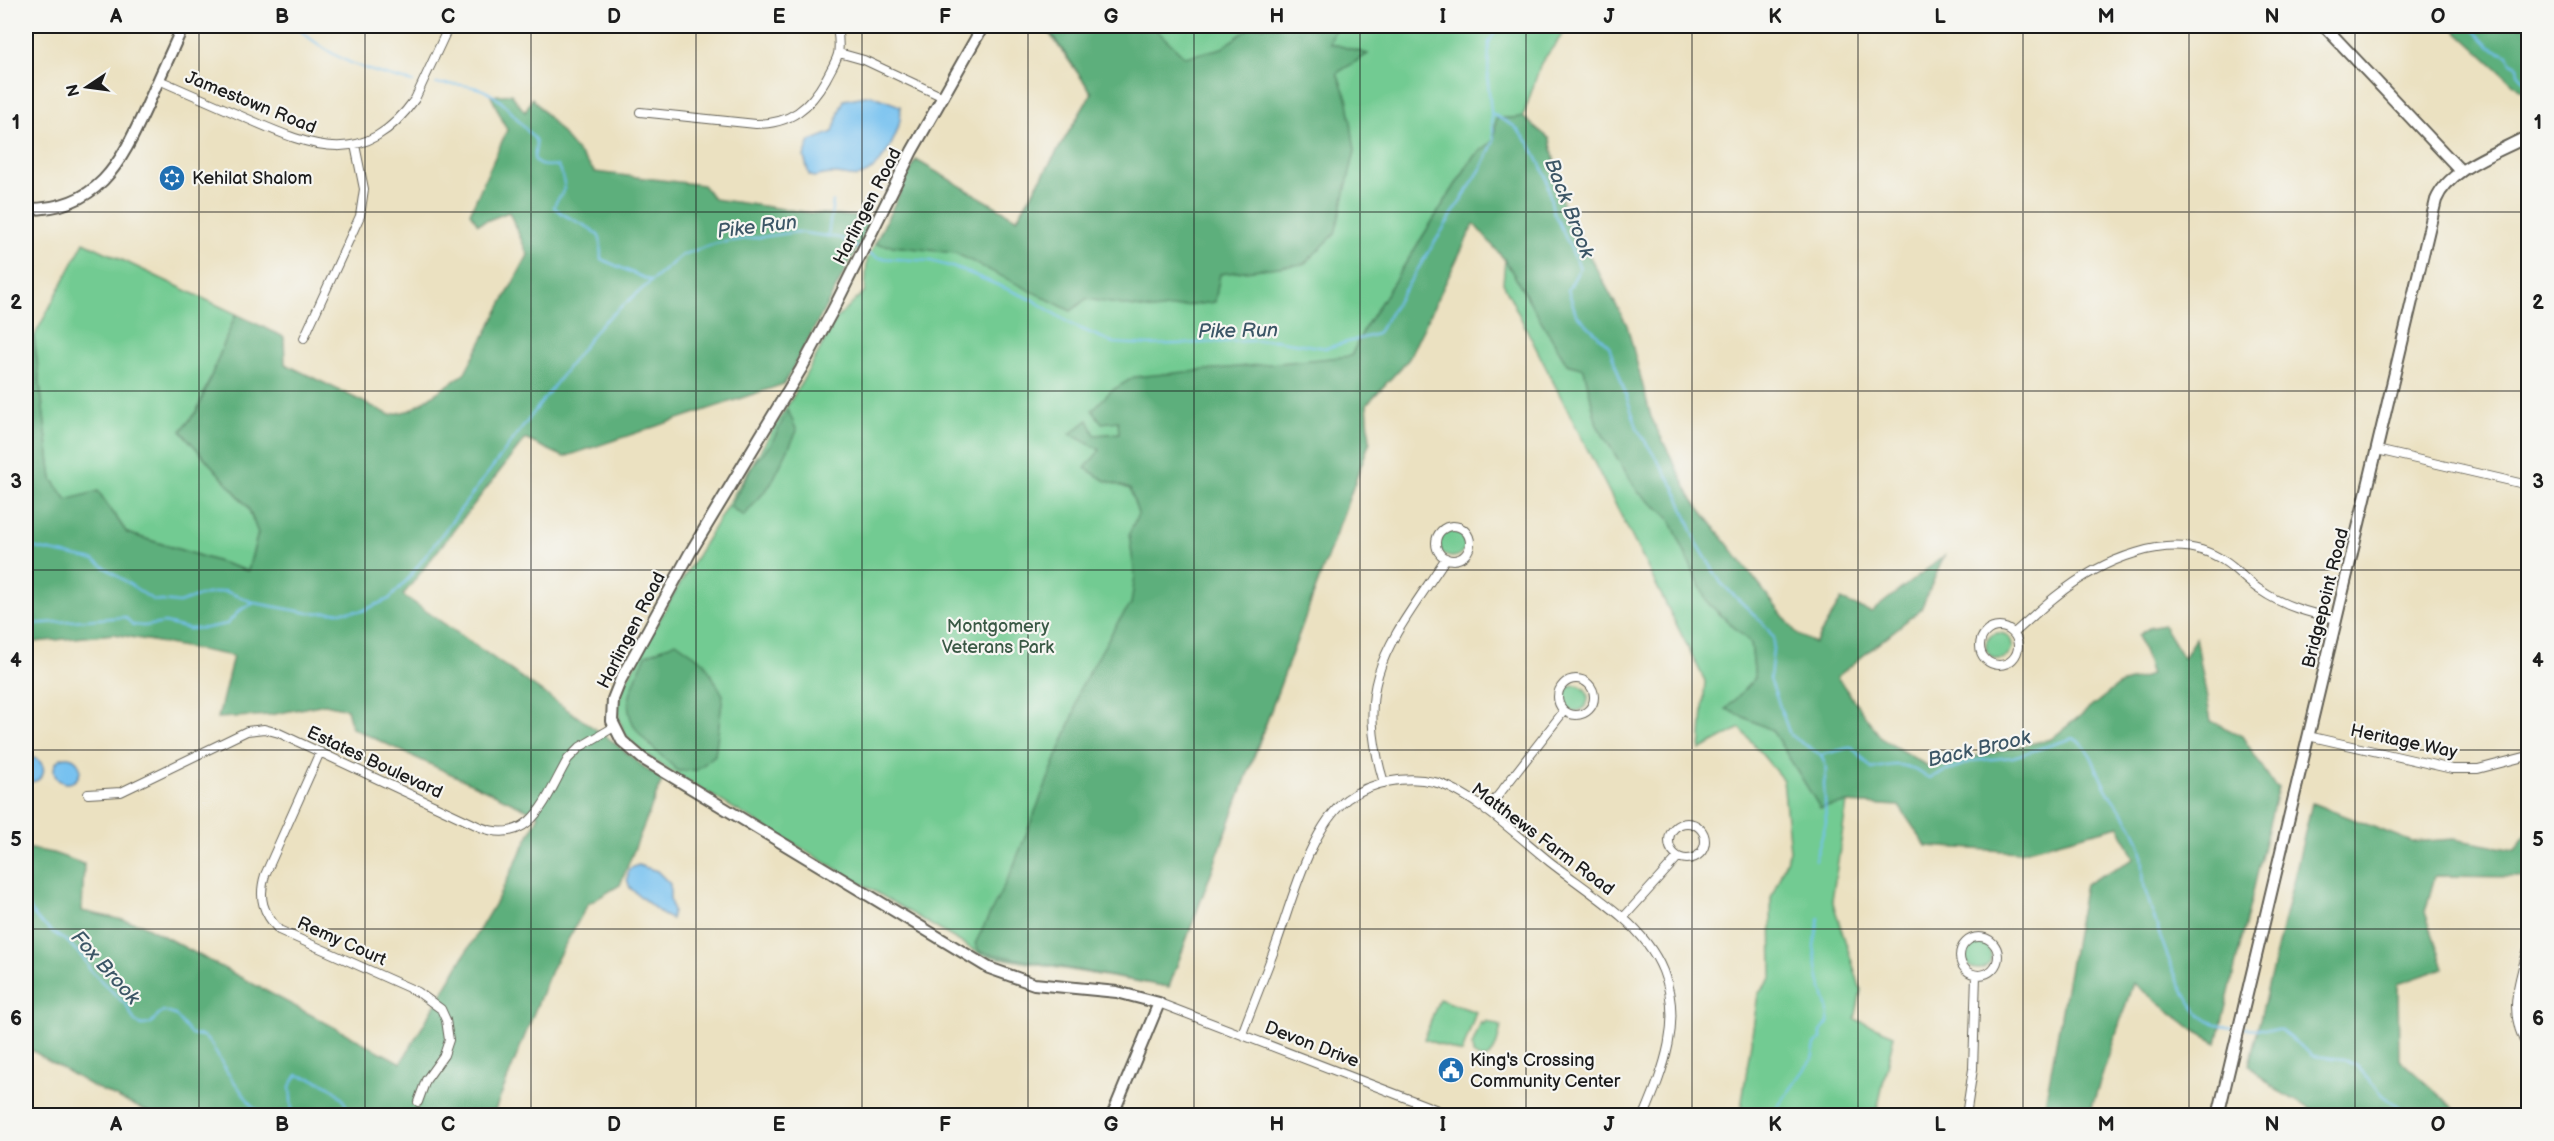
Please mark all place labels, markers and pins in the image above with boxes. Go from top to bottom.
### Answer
synagogue icon: Kehilat Shalom [157,163,187,193]
place label: Kehilat Shalom [192,168,312,189]
place label: King's Crossing Community Center [1470,1050,1621,1092]
public building icon: King's Crossing Community Center [1436,1055,1466,1085]

